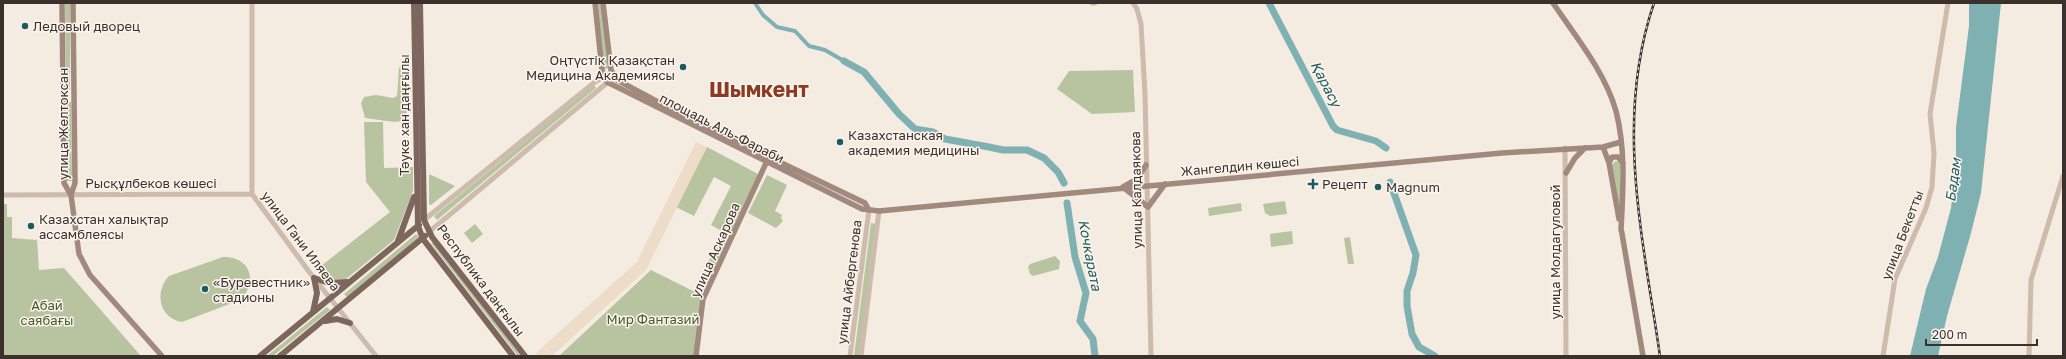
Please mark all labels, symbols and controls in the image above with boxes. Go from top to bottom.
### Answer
place label: Ледовый дворец [33,18,140,34]
marker: Ледовый дворец [20,21,30,31]
place label: Оңтүстік Қазақстан Медицина Академиясы [526,52,675,83]
street label: Тәуке хан даңғылы [396,54,412,176]
water label: Қарасу [1308,58,1346,112]
marker: Оңтүстік Қазақстан Медицина Академиясы [678,62,688,72]
street label: улица Желтоксан [55,68,71,180]
district label: Шымкент [709,76,809,102]
street label: площадь Аль-Фараби [657,90,787,166]
place label: Казахстанская академия медицины [848,127,979,158]
street label: улица Калдаякова [1127,131,1145,249]
marker: Казахстанская академия медицины [835,137,845,147]
street label: Жангелдин көшесі [1180,153,1300,179]
water label: Бадам [1941,156,1964,203]
street label: Рысқұлбеков көшесі [85,175,217,191]
place label: Рецепт [1322,176,1368,192]
marker: Рецепт [1307,178,1319,190]
place label: Magnum [1386,179,1440,195]
marker: Magnum [1373,182,1383,192]
street label: улица Молдагуловой [1547,185,1563,319]
street label: улица Гани Иляева [258,188,344,294]
street label: улица Бекетты [1878,188,1926,282]
street label: улица Аскарова [687,200,743,300]
place label: Казахстан халықтар ассамблеясы [39,211,169,242]
water label: Кочкарата [1075,218,1106,293]
street label: улица Айбергенова [833,219,865,345]
marker: Казахстан халықтар ассамблеясы [26,221,36,231]
street label: Республика даңғылы [434,221,528,339]
place label: «Буревестник» стадионы [213,274,310,305]
marker: «Буревестник» стадионы [200,284,210,294]
park label: Абай саябағы [21,297,73,328]
park label: Мир Фантазий [607,311,699,327]
scale bar [1926,321,2037,347]
text: 200 m [1932,327,1967,342]

